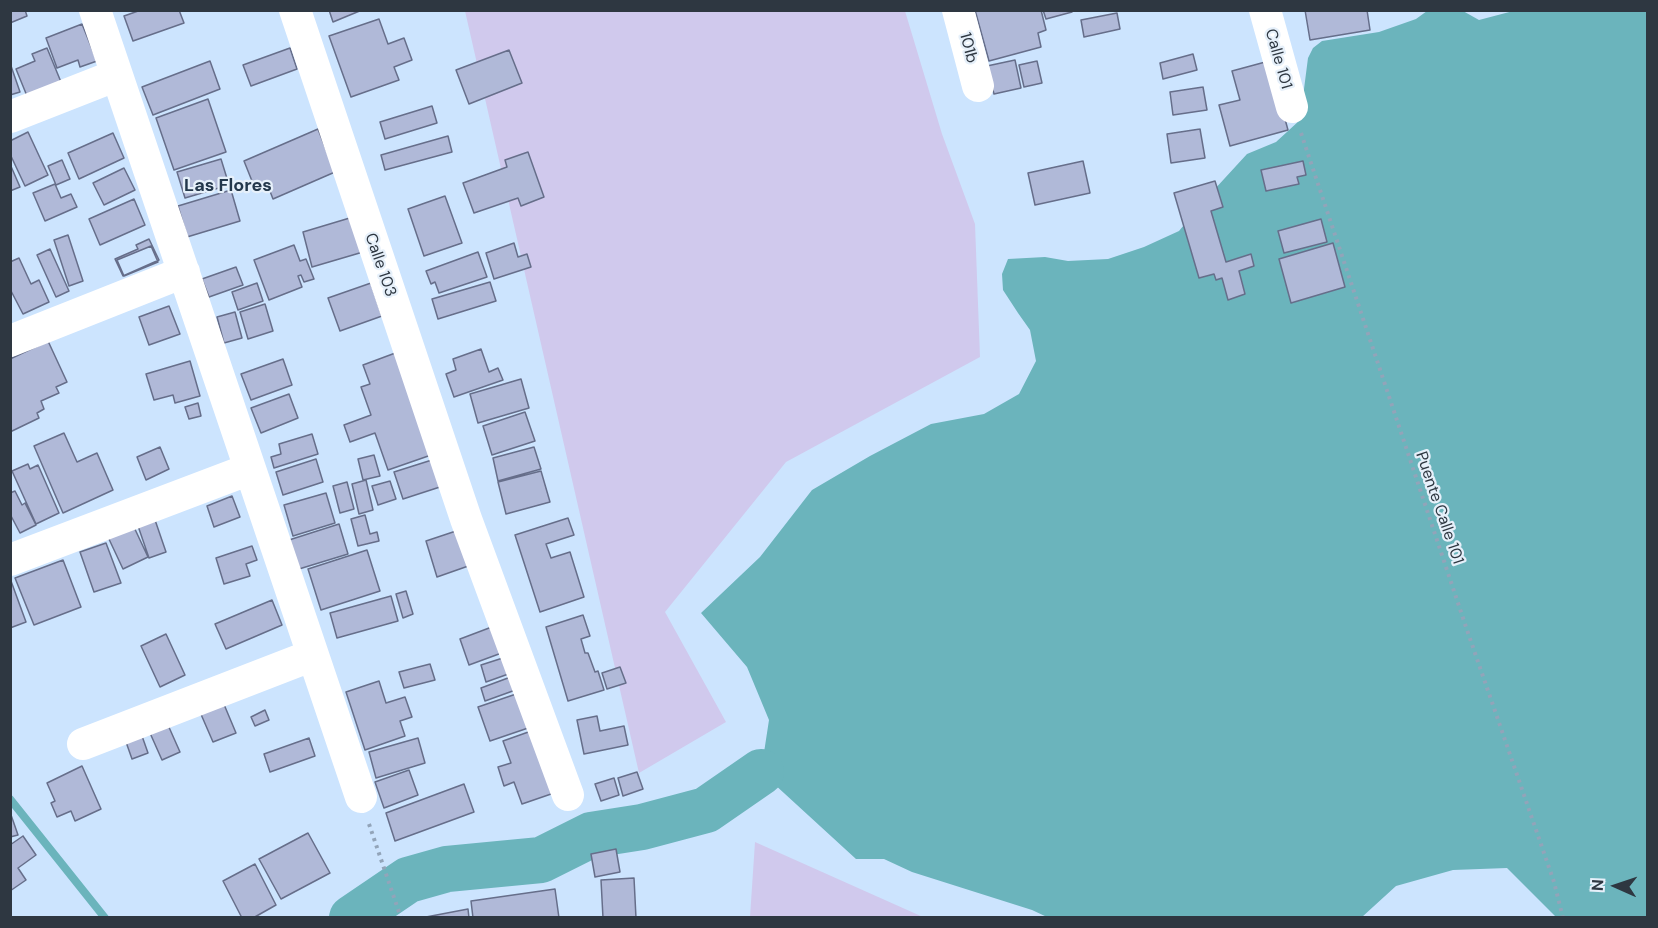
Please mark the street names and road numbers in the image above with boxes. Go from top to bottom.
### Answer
street label: Calle 101 [1260,27,1296,91]
street label: 101b [955,31,981,65]
street label: Calle 103 [360,231,400,299]
street label: Puente Calle 101 [1411,449,1467,567]

